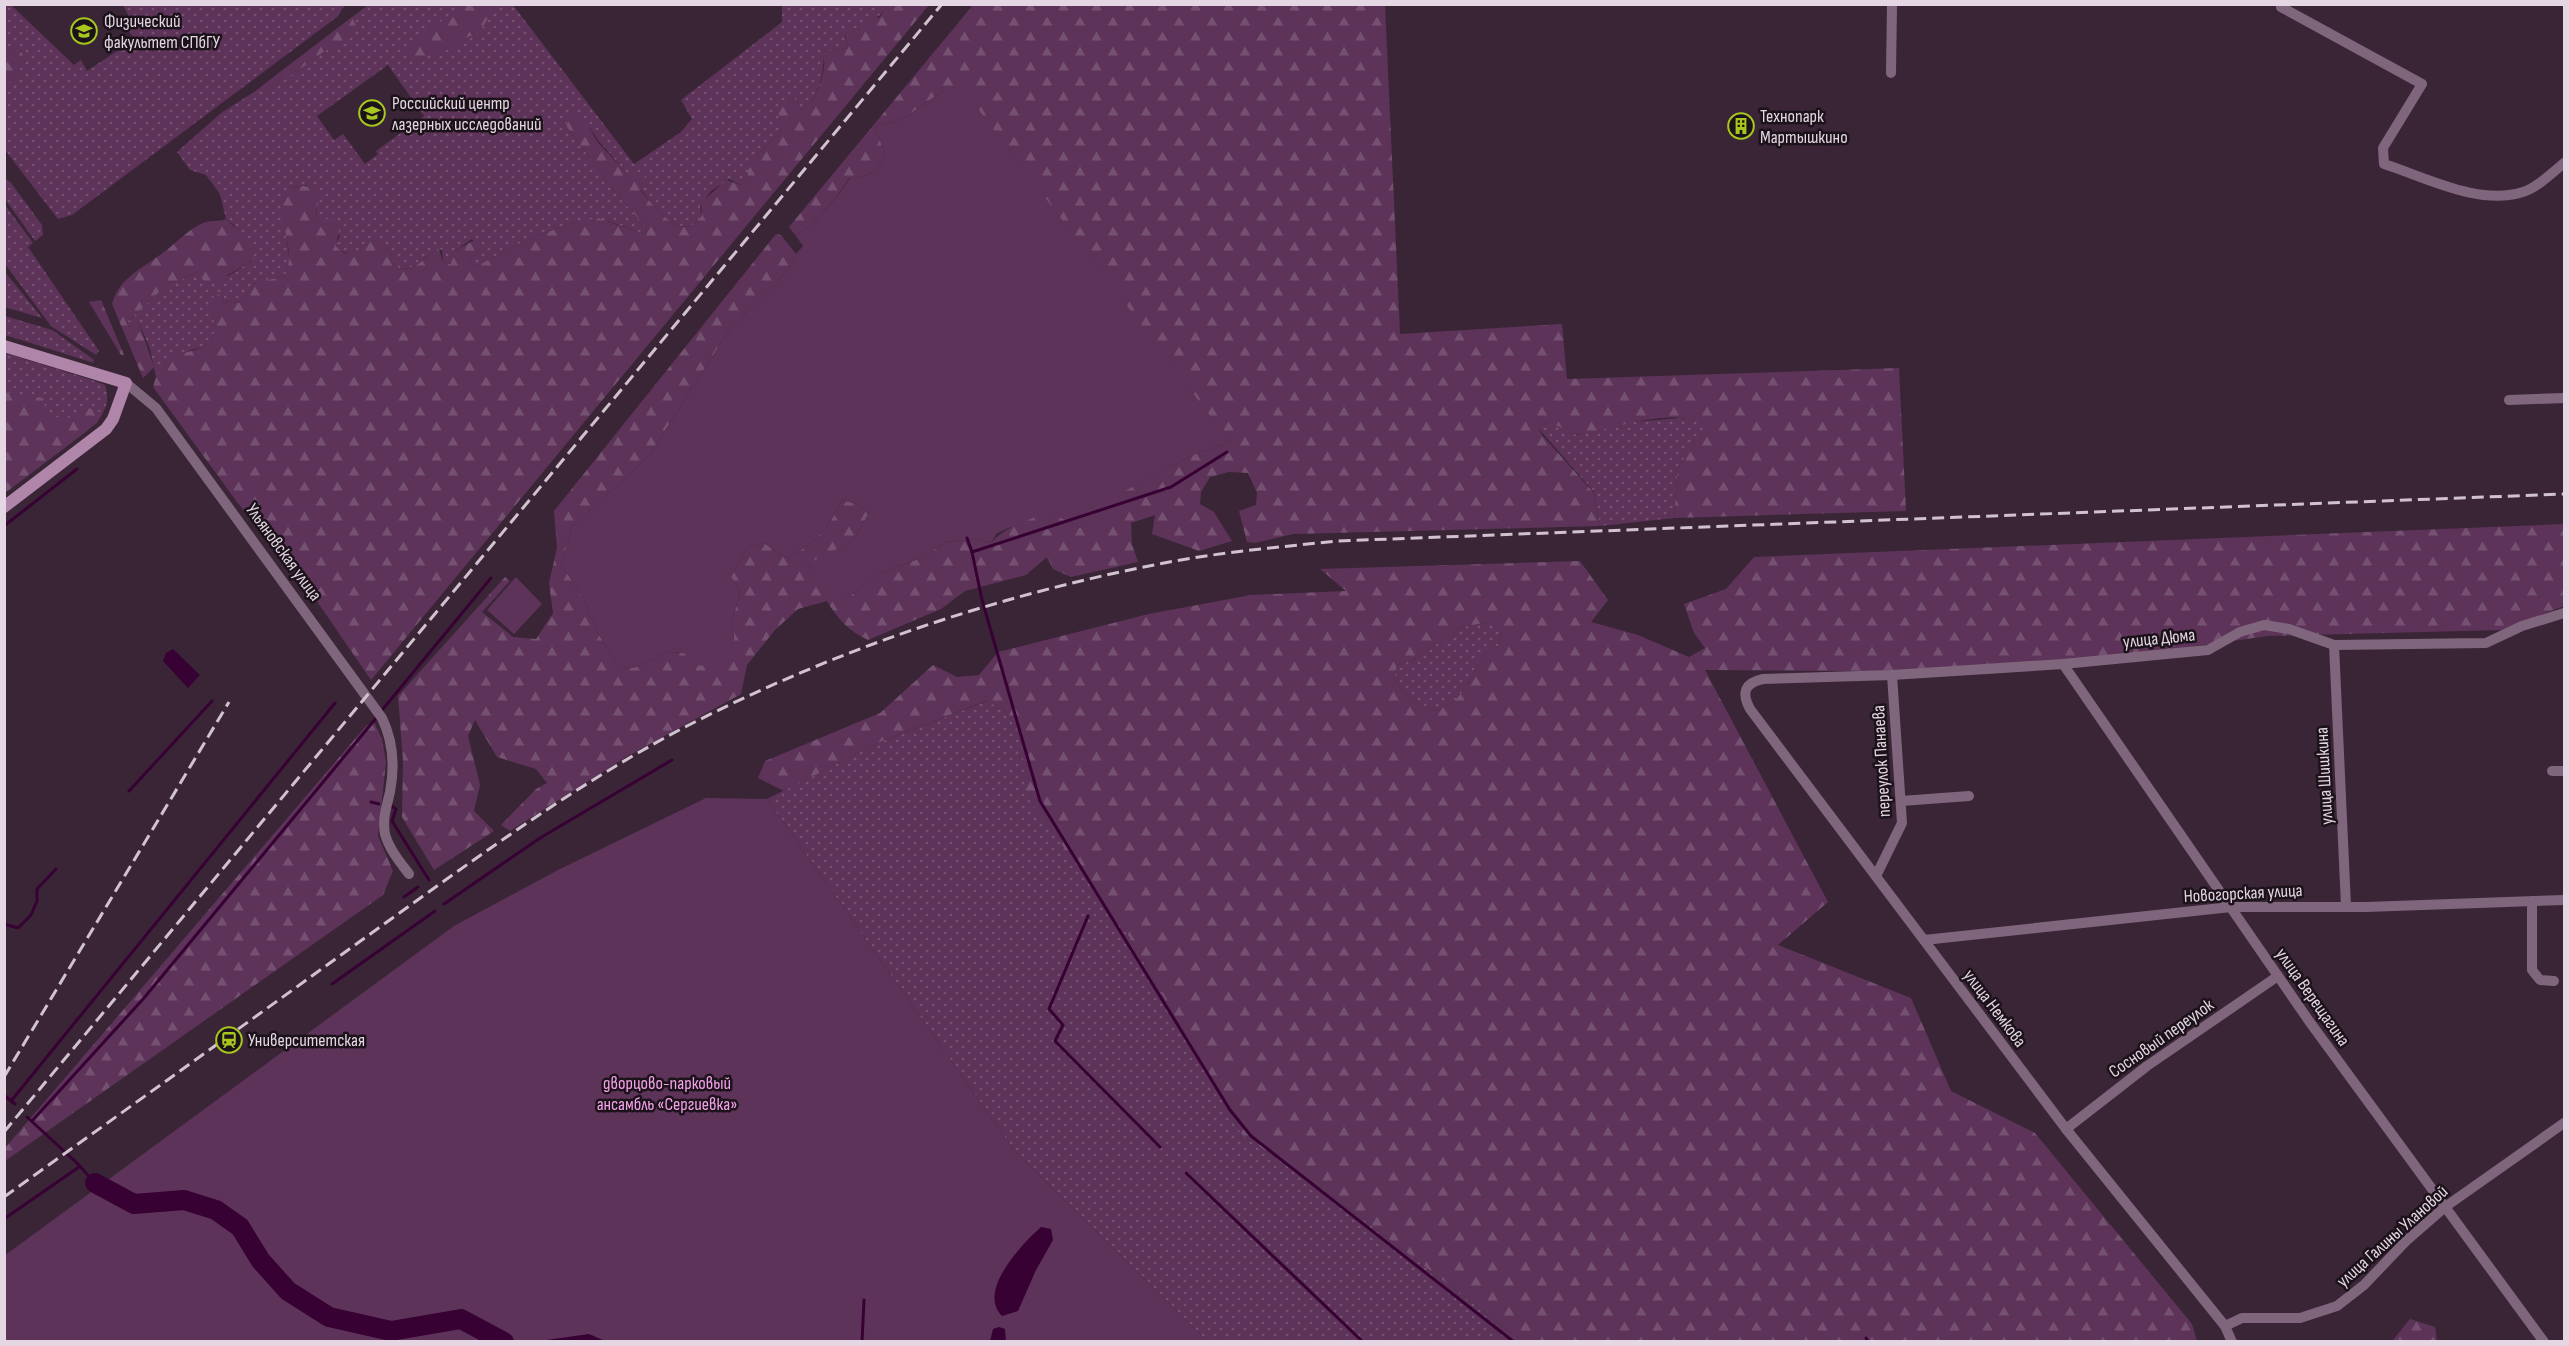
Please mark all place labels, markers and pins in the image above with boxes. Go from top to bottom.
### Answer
place label: Физический факультет СПбГУ [104,11,221,53]
school or university icon: Физический факультет СПбГУ [69,16,99,46]
place label: Российский центр лазерных исследований [392,93,541,135]
school or university icon: Российский центр лазерных исследований [357,98,387,128]
place label: Технопарк Мартышкино [1760,106,1848,148]
building icon: Технопарк Мартышкино [1726,111,1756,141]
station icon: Университетская [214,1025,244,1055]
place label: Университетская [248,1030,365,1051]

